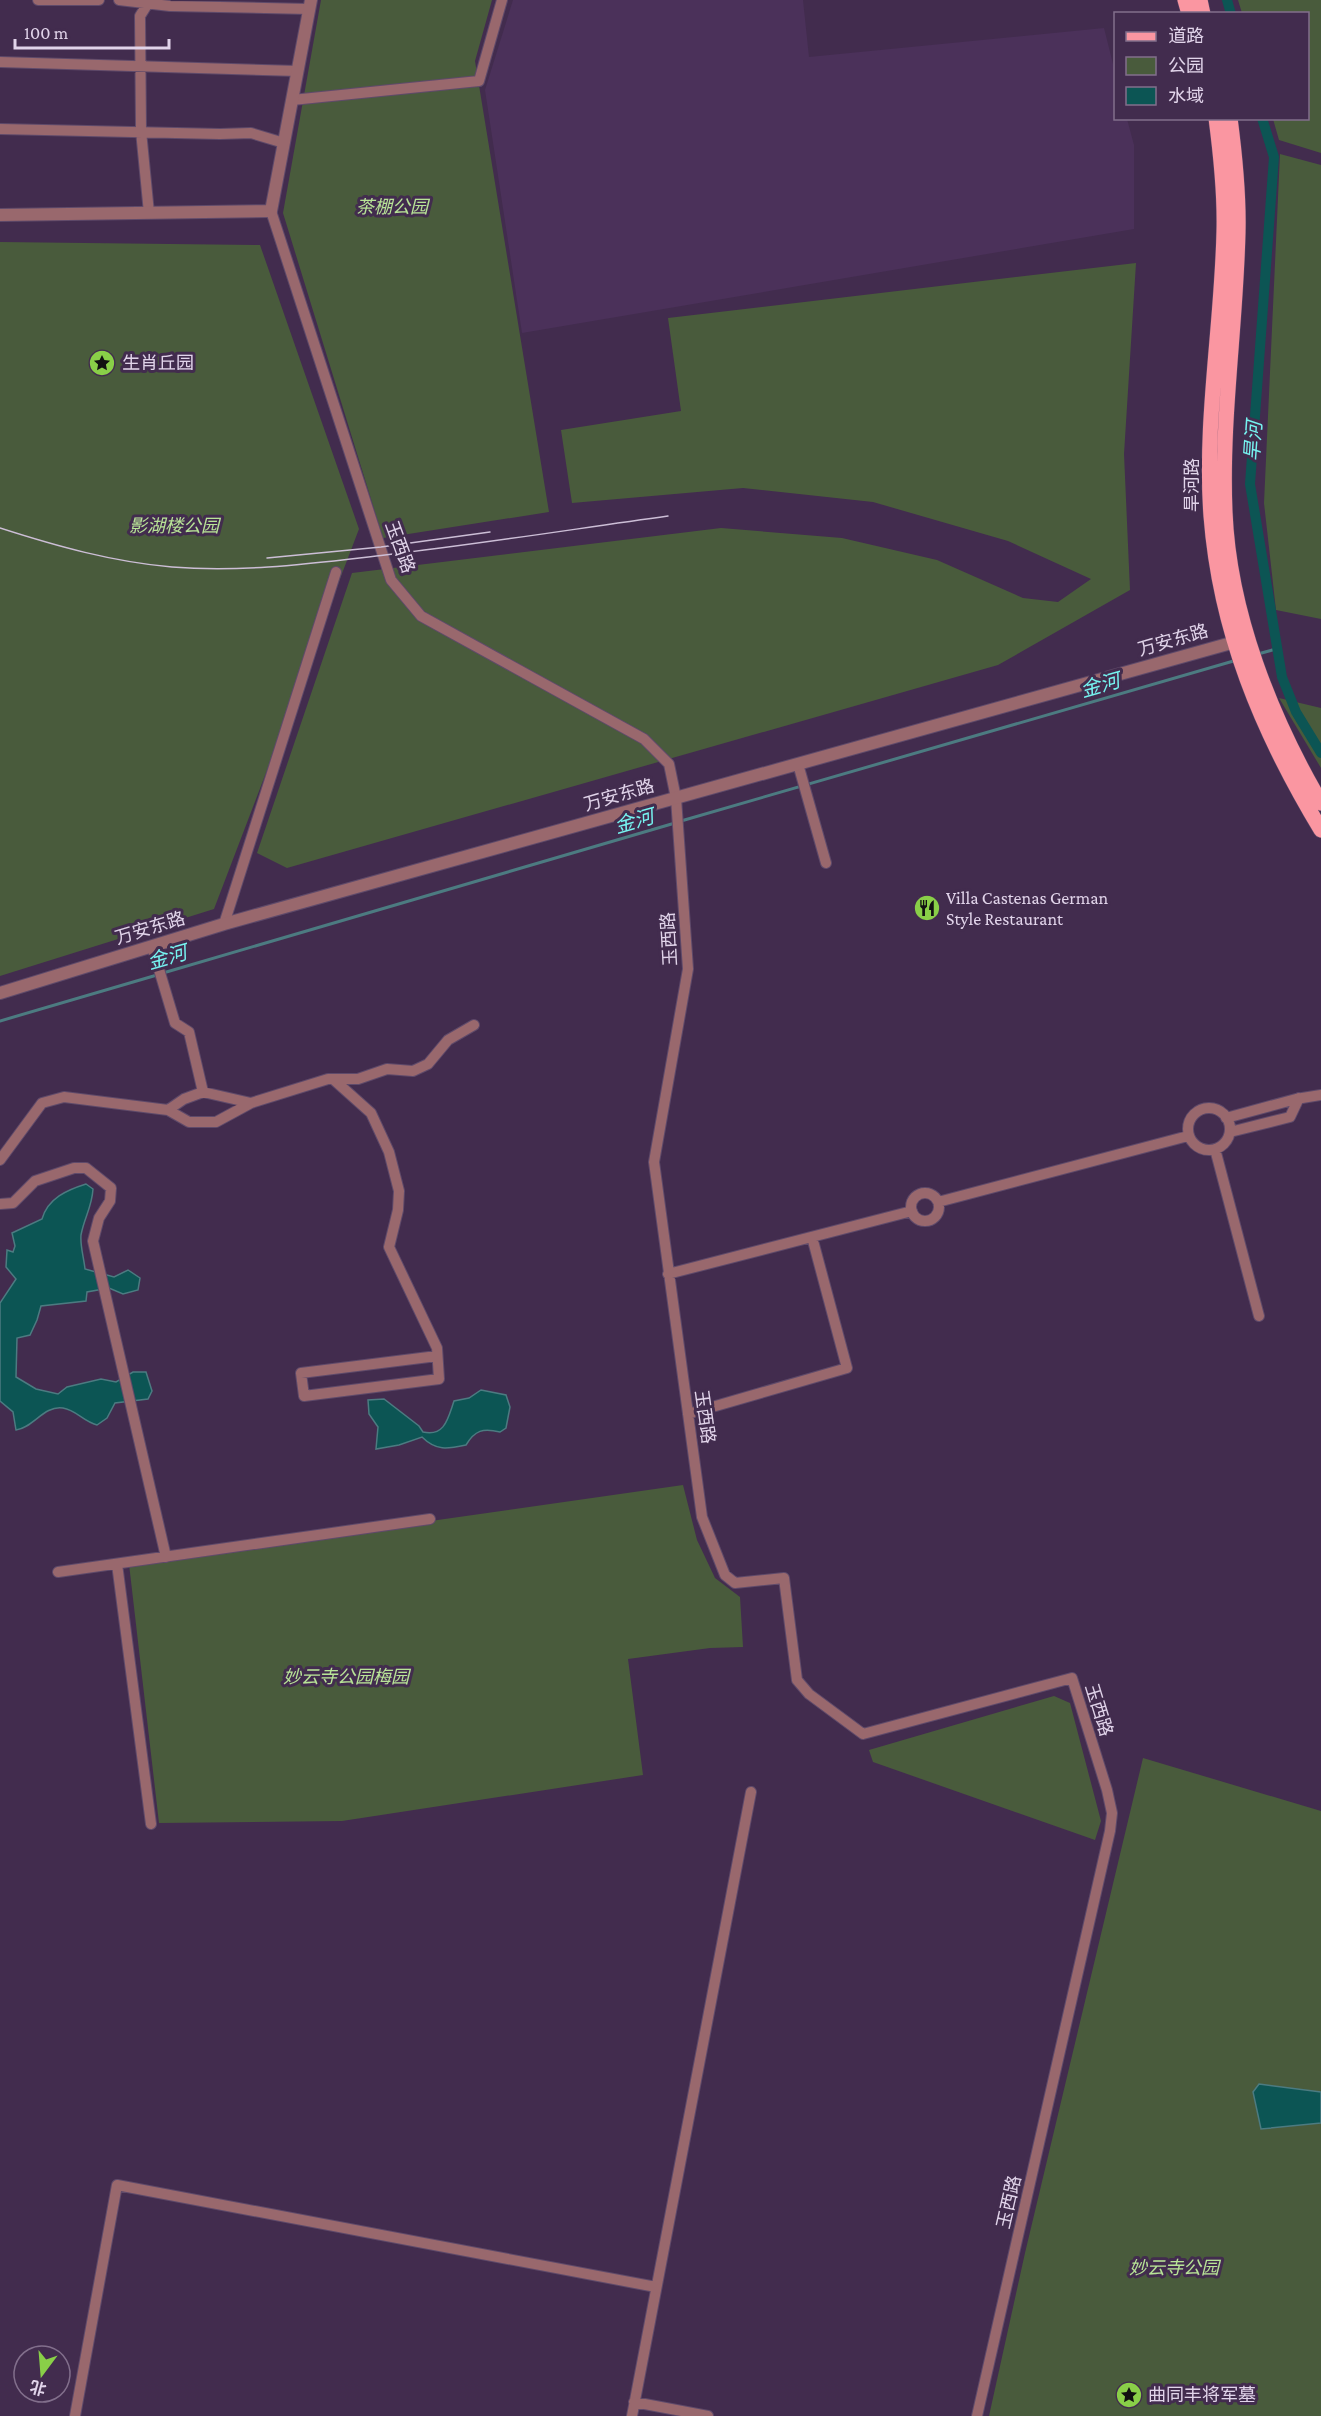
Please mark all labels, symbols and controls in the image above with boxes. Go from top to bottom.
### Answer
scale bar [15,12,170,50]
legend [1114,12,1309,120]
text: 100 m [24,23,69,43]
text: 道路 [1168,26,1204,46]
text: 公园 [1168,56,1204,76]
text: 水域 [1168,86,1204,106]
park label: 茶棚公园 [356,197,431,217]
place icon: 生肖丘园 [87,348,117,378]
place label: 生肖丘园 [122,353,194,373]
water label: 旱河 [1241,416,1266,462]
street label: 旱河路 [1182,458,1202,512]
park label: 影湖楼公园 [129,516,222,536]
street label: 玉西路 [381,518,419,576]
street label: 万安东路 [1136,620,1210,660]
water label: 金河 [1078,668,1126,701]
street label: 万安东路 [582,775,656,815]
water label: 金河 [612,804,660,837]
place label: Villa Castenas German Style Restaurant [946,888,1108,929]
restaurant icon: Villa Castenas German Style Restaurant [912,893,942,923]
street label: 万安东路 [113,908,187,948]
street label: 玉西路 [658,912,680,966]
water label: 金河 [145,940,193,973]
street label: 玉西路 [691,1389,719,1445]
park label: 妙云寺公园梅园 [283,1667,412,1687]
street label: 玉西路 [1082,1681,1116,1739]
street label: 玉西路 [993,2173,1025,2231]
park label: 妙云寺公园 [1129,2258,1222,2278]
north arrow [12,2344,72,2404]
text: 北 [28,2378,48,2398]
place icon: 曲同丰将军墓 [1114,2380,1144,2410]
place label: 曲同丰将军墓 [1148,2385,1256,2405]

